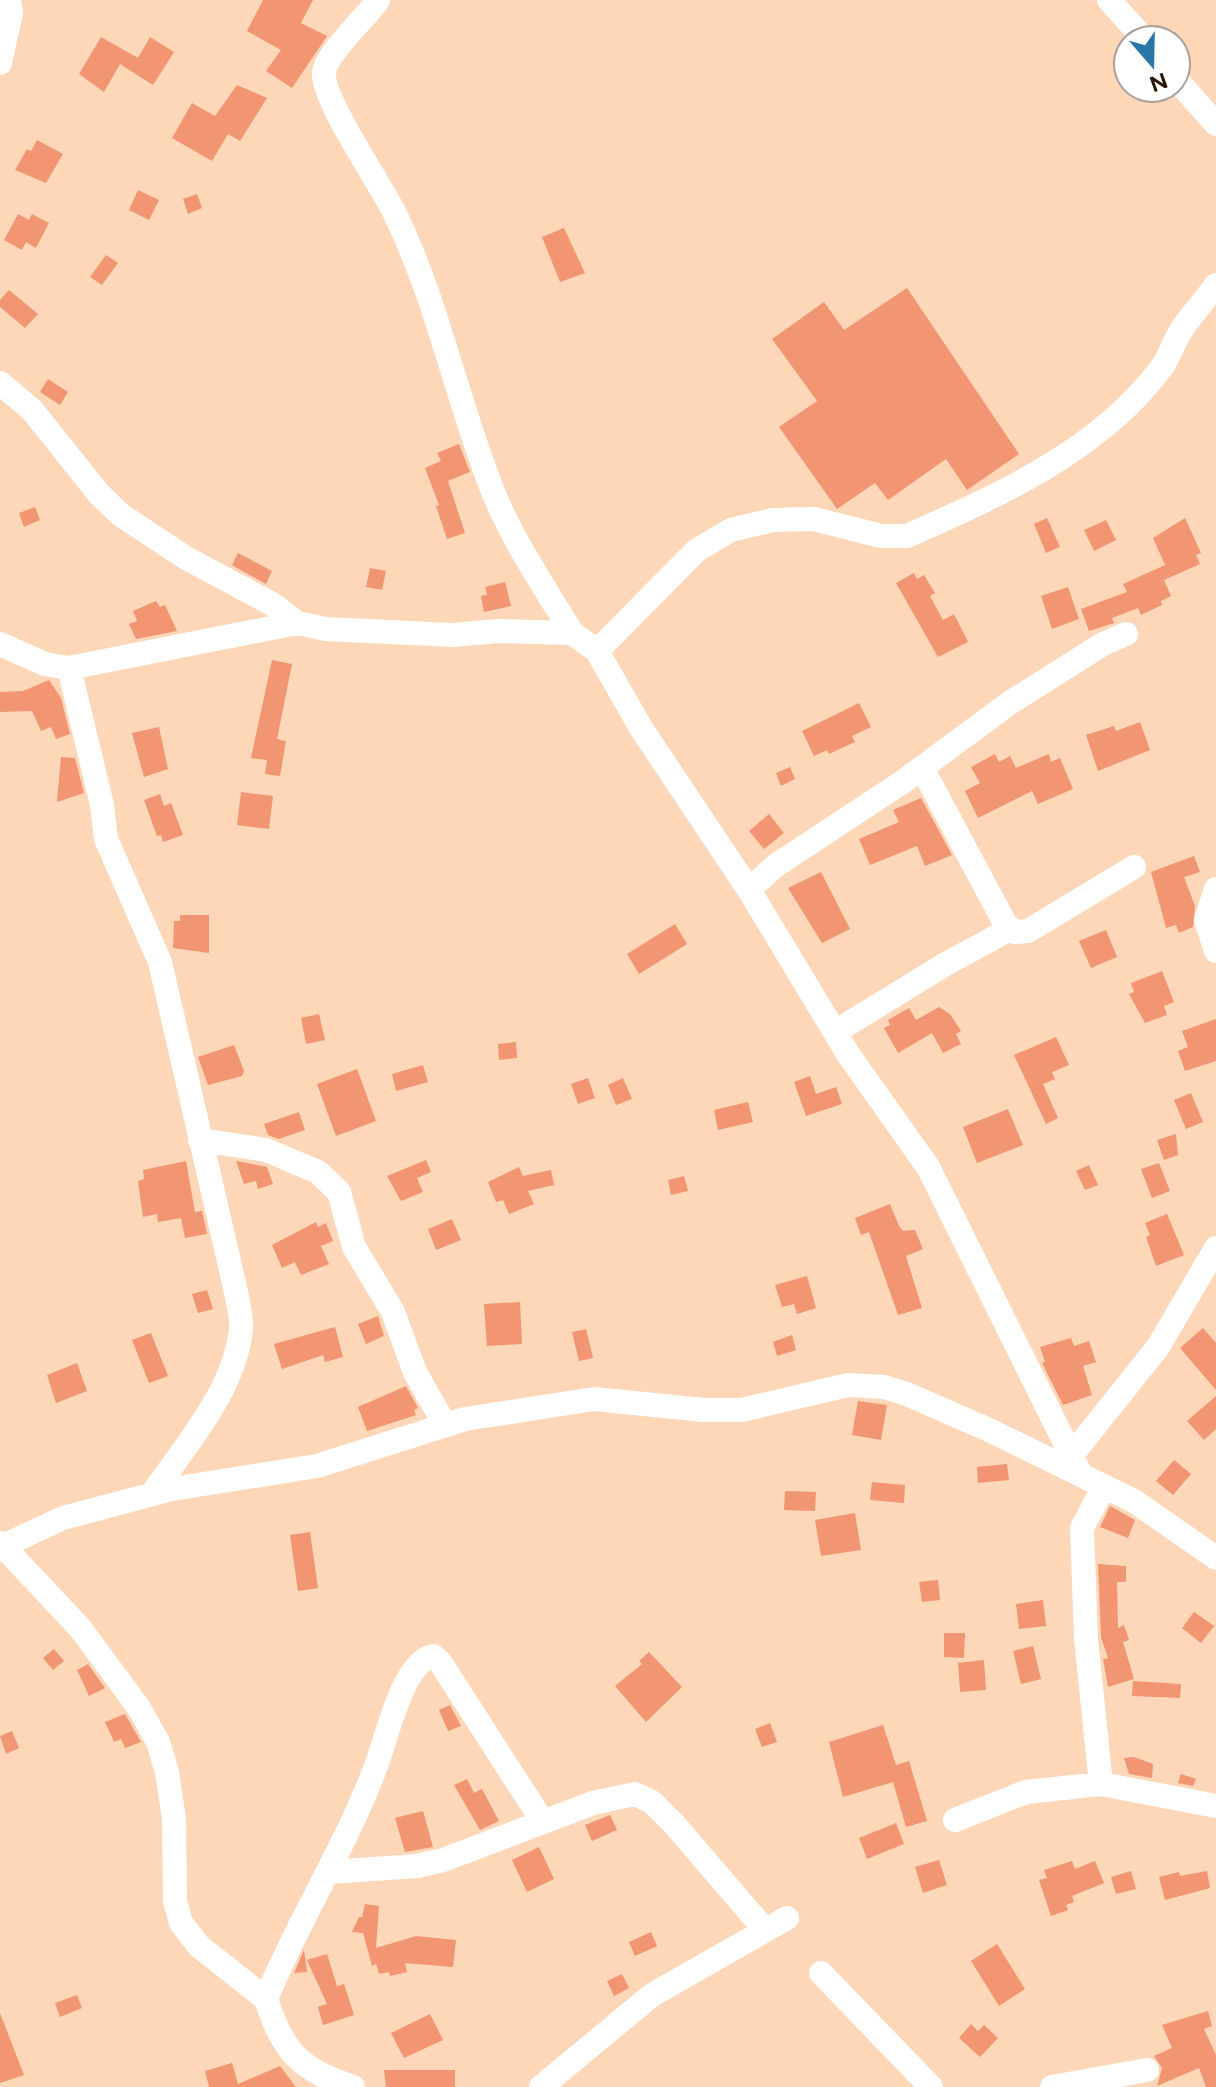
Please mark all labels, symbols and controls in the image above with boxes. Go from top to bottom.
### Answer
north arrow [1112,24,1192,104]
text: N [1146,67,1171,98]

